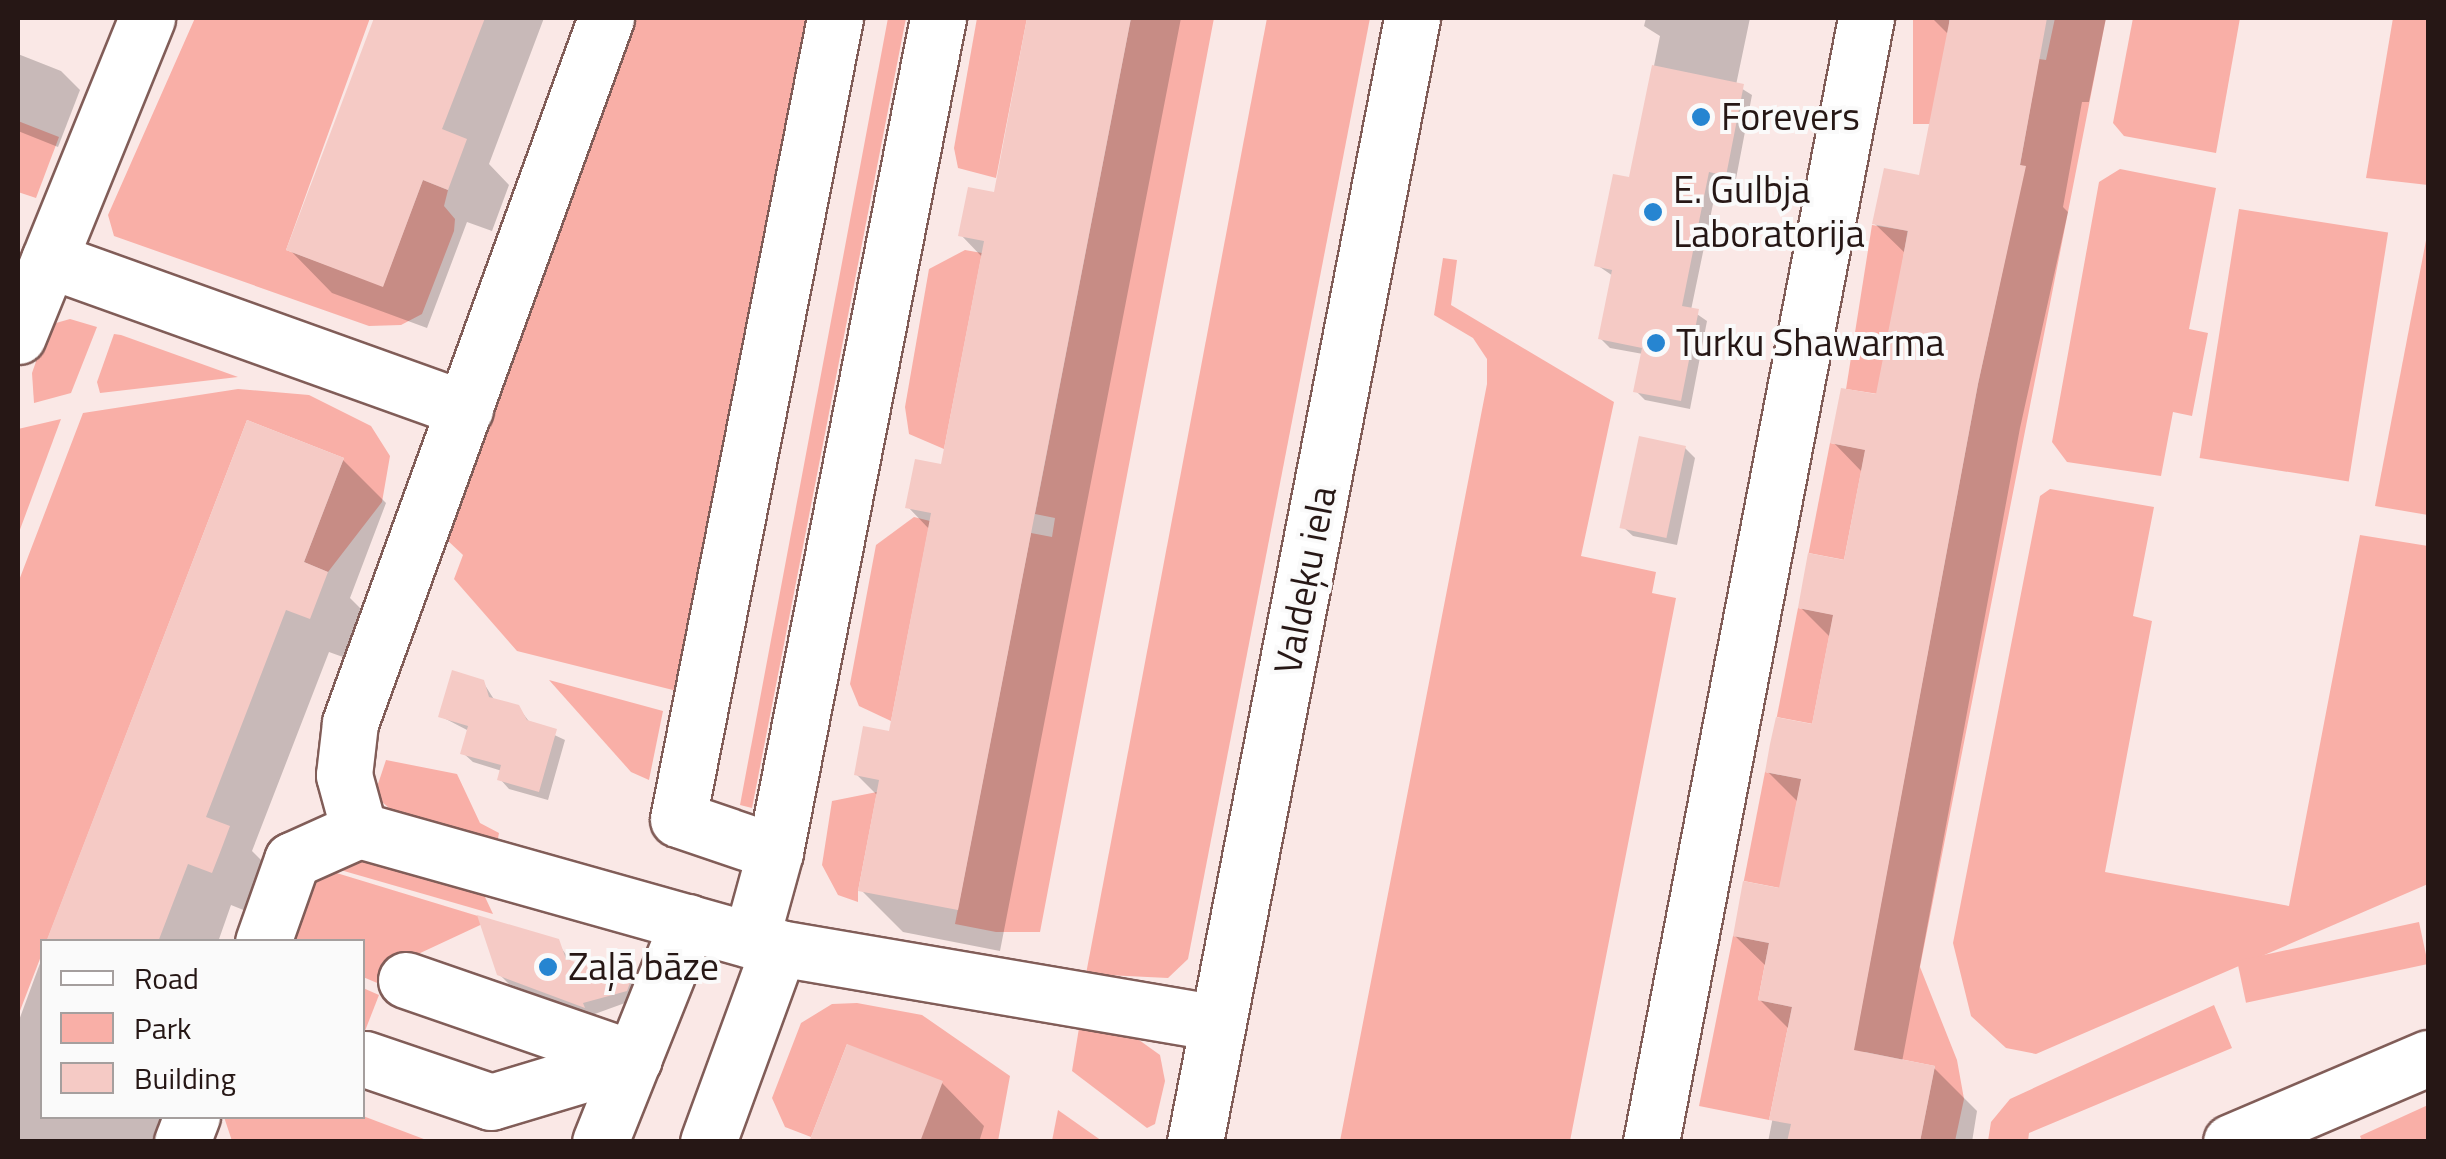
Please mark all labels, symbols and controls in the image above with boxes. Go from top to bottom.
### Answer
place label: Forevers [1721,94,1860,140]
marker: Forevers [1690,106,1712,128]
place label: E. Gulbja Laboratorija [1673,167,1865,256]
marker: E. Gulbja Laboratorija [1642,201,1664,223]
place label: Turku Shawarma [1676,320,1945,366]
marker: Turku Shawarma [1645,332,1667,354]
street label: Valdeķu iela [1264,482,1346,678]
legend [40,939,365,1119]
place label: Zaļā bāze [568,944,719,990]
text: Road [134,955,199,1001]
marker: Zaļā bāze [537,956,559,978]
text: Park [134,1005,191,1051]
text: Building [134,1055,236,1101]

